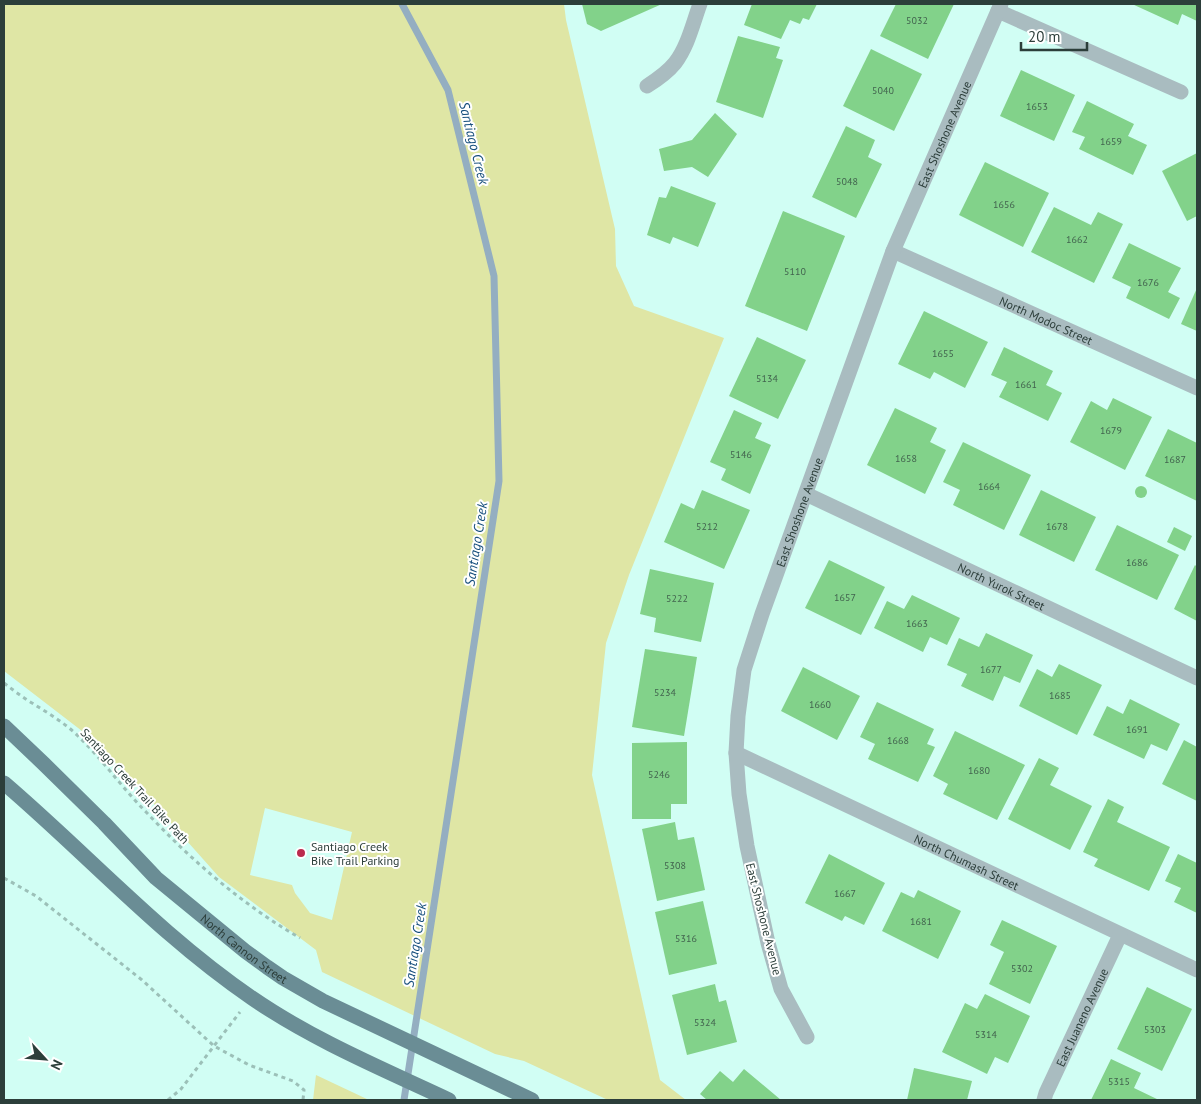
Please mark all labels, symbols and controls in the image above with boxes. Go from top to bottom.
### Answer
house number: 5032 [906,14,928,27]
scale bar [1021,20,1087,52]
text: 20 m [1028,27,1061,46]
street label: East Shoshone Avenue [914,78,974,190]
house number: 5040 [872,84,894,97]
water label: Santiago Creek [455,100,493,187]
house number: 1653 [1026,100,1048,113]
house number: 1659 [1100,135,1122,148]
house number: 5048 [836,175,858,188]
house number: 1656 [993,198,1015,211]
house number: 1662 [1066,233,1088,246]
house number: 5110 [784,265,806,278]
house number: 1676 [1137,276,1159,289]
street label: North Modoc Street [997,292,1095,348]
house number: 1655 [932,347,954,360]
house number: 5134 [756,372,778,385]
house number: 1661 [1015,378,1037,391]
house number: 1679 [1100,424,1122,437]
house number: 5146 [730,448,752,461]
house number: 1658 [895,452,917,465]
house number: 1687 [1164,453,1186,466]
street label: East Shoshone Avenue [772,455,825,569]
house number: 1664 [978,480,1000,493]
water label: Santiago Creek [460,500,492,587]
house number: 5212 [696,520,718,533]
house number: 1678 [1046,520,1068,533]
house number: 1686 [1126,556,1148,569]
street label: North Yurok Street [955,559,1047,613]
house number: 1657 [834,591,856,604]
house number: 5222 [666,592,688,605]
house number: 1663 [906,617,928,630]
house number: 1677 [980,663,1002,676]
house number: 5234 [654,686,676,699]
house number: 1685 [1049,689,1071,702]
house number: 1660 [809,698,831,711]
house number: 1691 [1126,723,1148,736]
street label: Santiago Creek Trail Bike Path [77,725,193,847]
house number: 1668 [887,734,909,747]
house number: 1680 [968,764,990,777]
house number: 5246 [648,768,670,781]
street label: North Chumash Street [912,831,1021,893]
place label: Santiago Creek Bike Trail Parking [311,839,399,868]
marker: Santiago Creek Bike Trail Parking [295,847,307,859]
house number: 5308 [664,859,686,872]
street label: East Shoshone Avenue [743,861,785,977]
house number: 1667 [834,887,856,900]
water label: Santiago Creek [399,901,431,988]
street label: North Cannon Street [198,910,290,987]
house number: 1681 [910,915,932,928]
house number: 5316 [675,932,697,945]
house number: 5302 [1011,962,1033,975]
street label: East Juaneno Avenue [1052,966,1111,1069]
house number: 5324 [694,1016,716,1029]
house number: 5303 [1144,1023,1166,1036]
house number: 5314 [975,1028,997,1041]
north arrow [20,1034,70,1084]
text: N [47,1057,67,1073]
house number: 5315 [1108,1075,1130,1088]

